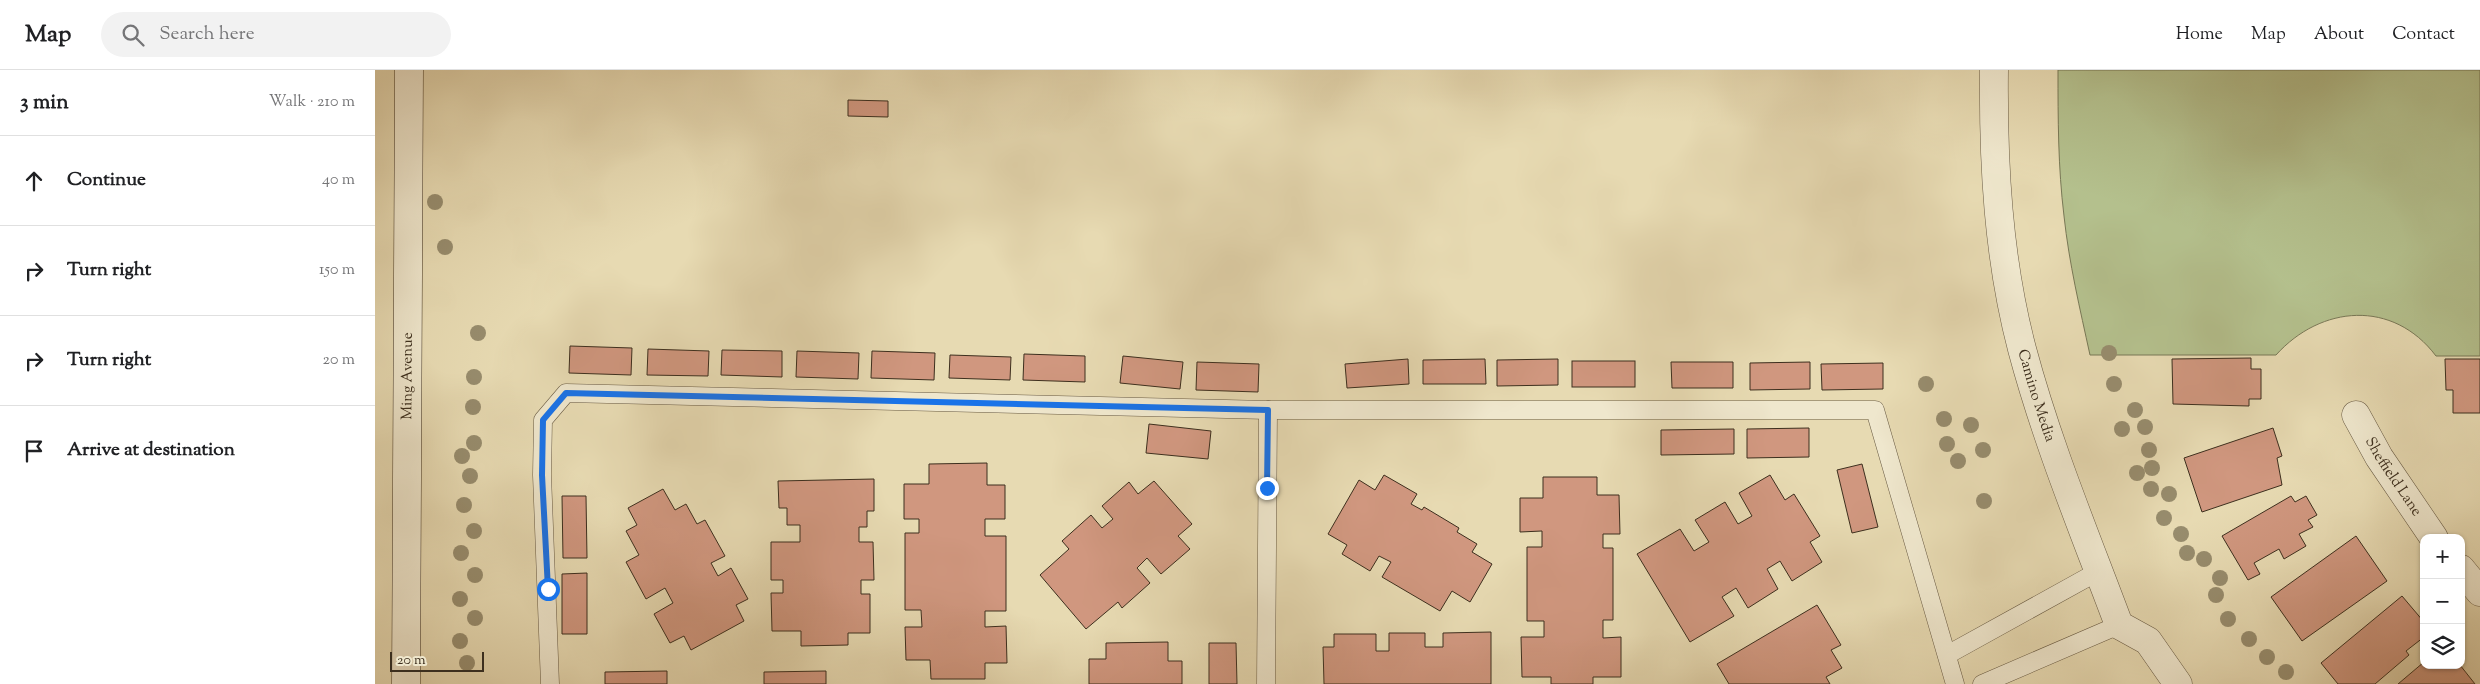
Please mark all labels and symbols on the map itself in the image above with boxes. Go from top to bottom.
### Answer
street label: Ming Avenue [397,332,418,420]
street label: Camino Media [2012,347,2060,445]
street label: Sheffield Lane [2360,433,2427,520]
route end [1256,477,1279,500]
route start [537,578,560,601]
scale bar [390,649,484,672]

